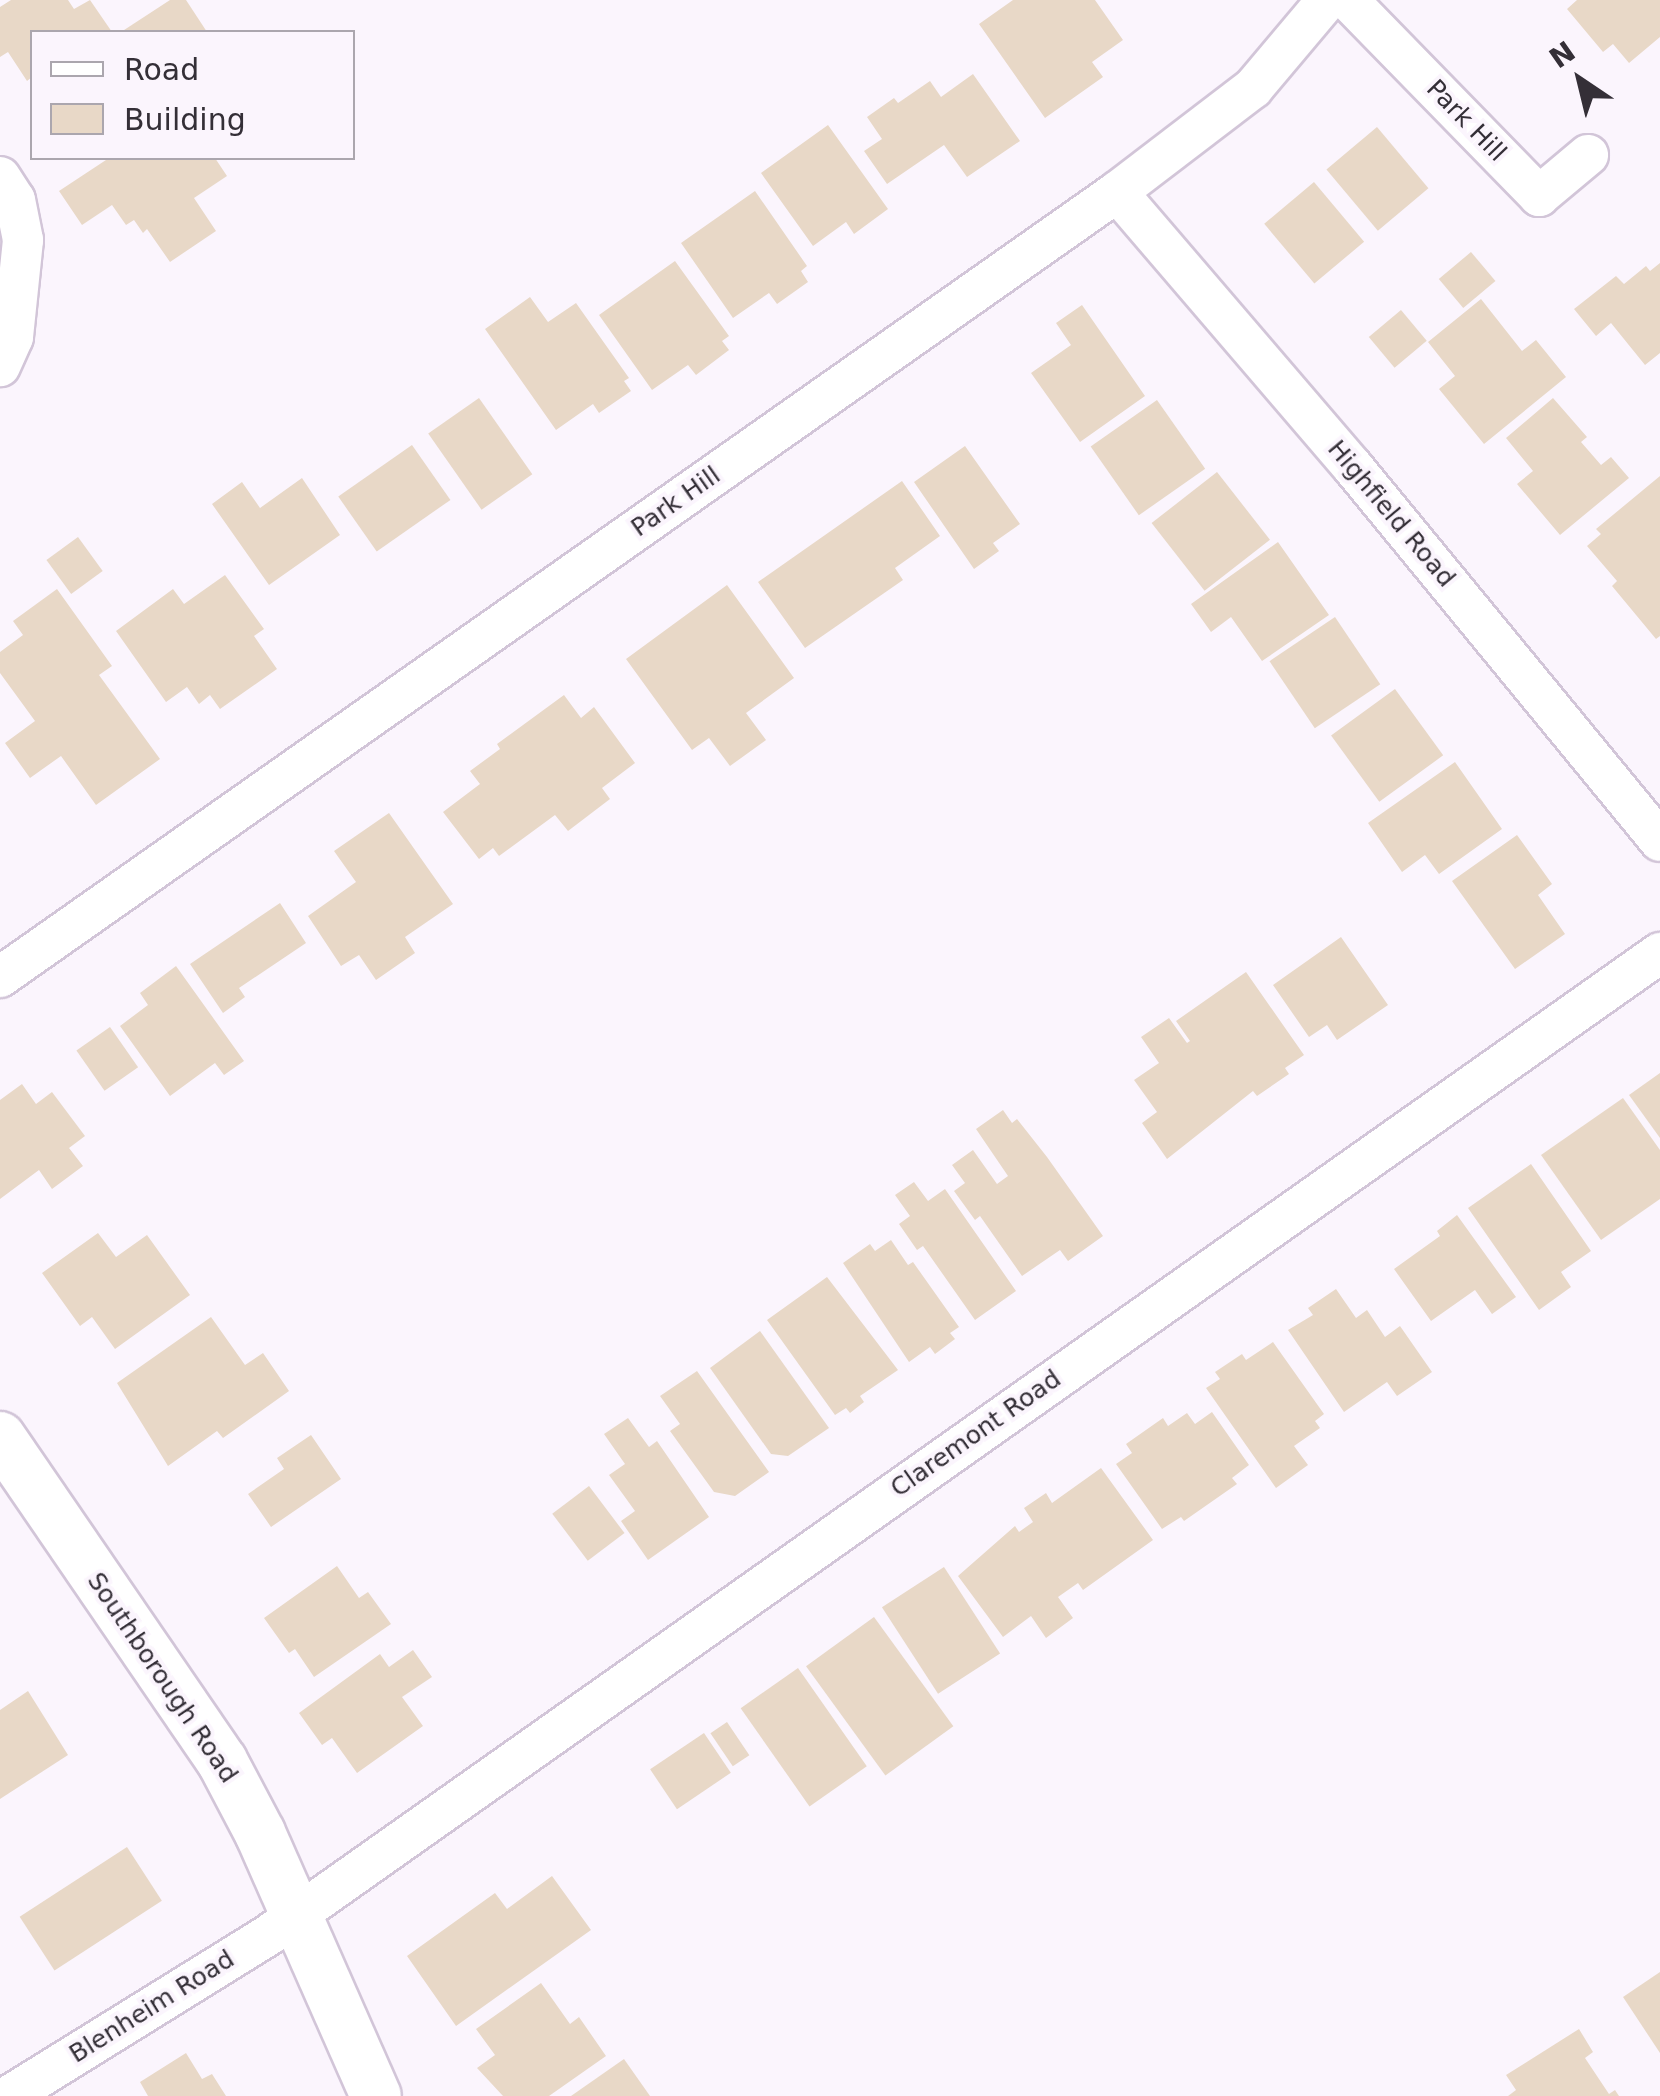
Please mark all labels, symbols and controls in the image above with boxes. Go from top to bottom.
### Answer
legend [30,30,355,160]
north arrow [1530,30,1630,130]
text: N [1543,35,1582,75]
text: Road [124,52,199,87]
street label: Park Hill [1420,74,1512,168]
text: Building [124,102,246,137]
street label: Highfield Road [1321,435,1461,593]
street label: Park Hill [626,461,726,543]
street label: Claremont Road [885,1364,1067,1504]
street label: Southborough Road [80,1567,244,1789]
street label: Blenheim Road [64,1944,240,2070]

